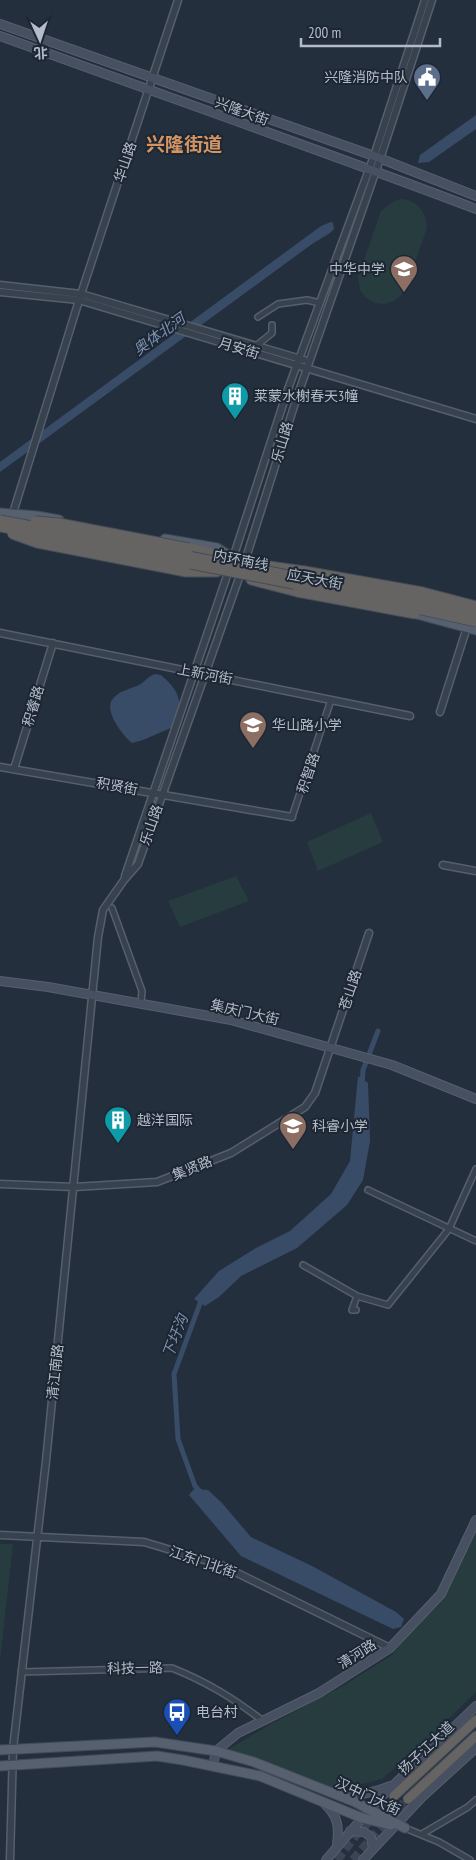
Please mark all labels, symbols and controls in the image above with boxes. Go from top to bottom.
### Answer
north arrow [15,15,65,65]
scale bar [301,15,440,47]
text: 200 m [308,23,341,42]
text: 北 [33,44,48,62]
public building icon: 兴隆消防中队 [412,62,442,101]
place label: 兴隆消防中队 [324,68,408,86]
street label: 兴隆大街 [213,93,271,129]
district label: 兴隆街道 [146,132,222,156]
street label: 华山路 [110,139,140,185]
school or university icon: 中华中学 [389,254,419,293]
place label: 中华中学 [329,260,385,278]
water label: 奥体北河 [129,307,191,359]
street label: 月安街 [216,333,262,363]
building icon: 莱蒙水榭春天3幢 [220,381,250,420]
place label: 莱蒙水榭春天3幢 [254,387,358,405]
street label: 乐山路 [267,419,297,465]
street label: 内环南线 [212,546,270,574]
street label: 应天大街 [286,565,344,593]
street label: 上新河街 [176,660,234,688]
street label: 积睿路 [18,683,48,729]
school or university icon: 华山路小学 [238,710,268,749]
place label: 华山路小学 [272,716,342,734]
street label: 积智路 [293,750,323,796]
street label: 积贤街 [95,773,139,799]
street label: 乐山路 [136,802,166,848]
street label: 苍山路 [335,967,365,1013]
street label: 集庆门大街 [209,995,281,1029]
building icon: 越洋国际 [103,1105,133,1144]
place label: 越洋国际 [137,1111,193,1129]
school or university icon: 科睿小学 [278,1111,308,1150]
place label: 科睿小学 [312,1117,368,1135]
street label: 集贤路 [169,1152,215,1184]
water label: 下圩沟 [158,1310,193,1360]
street label: 清江南路 [43,1343,67,1401]
street label: 江东门北街 [167,1542,239,1582]
street label: 清河路 [334,1635,380,1673]
street label: 科技一路 [107,1659,163,1677]
bus stop icon: 电台村 [162,1697,192,1736]
place label: 电台村 [196,1703,238,1721]
street label: 扬子江大道 [394,1718,458,1778]
street label: 汉中门大街 [332,1773,404,1819]

